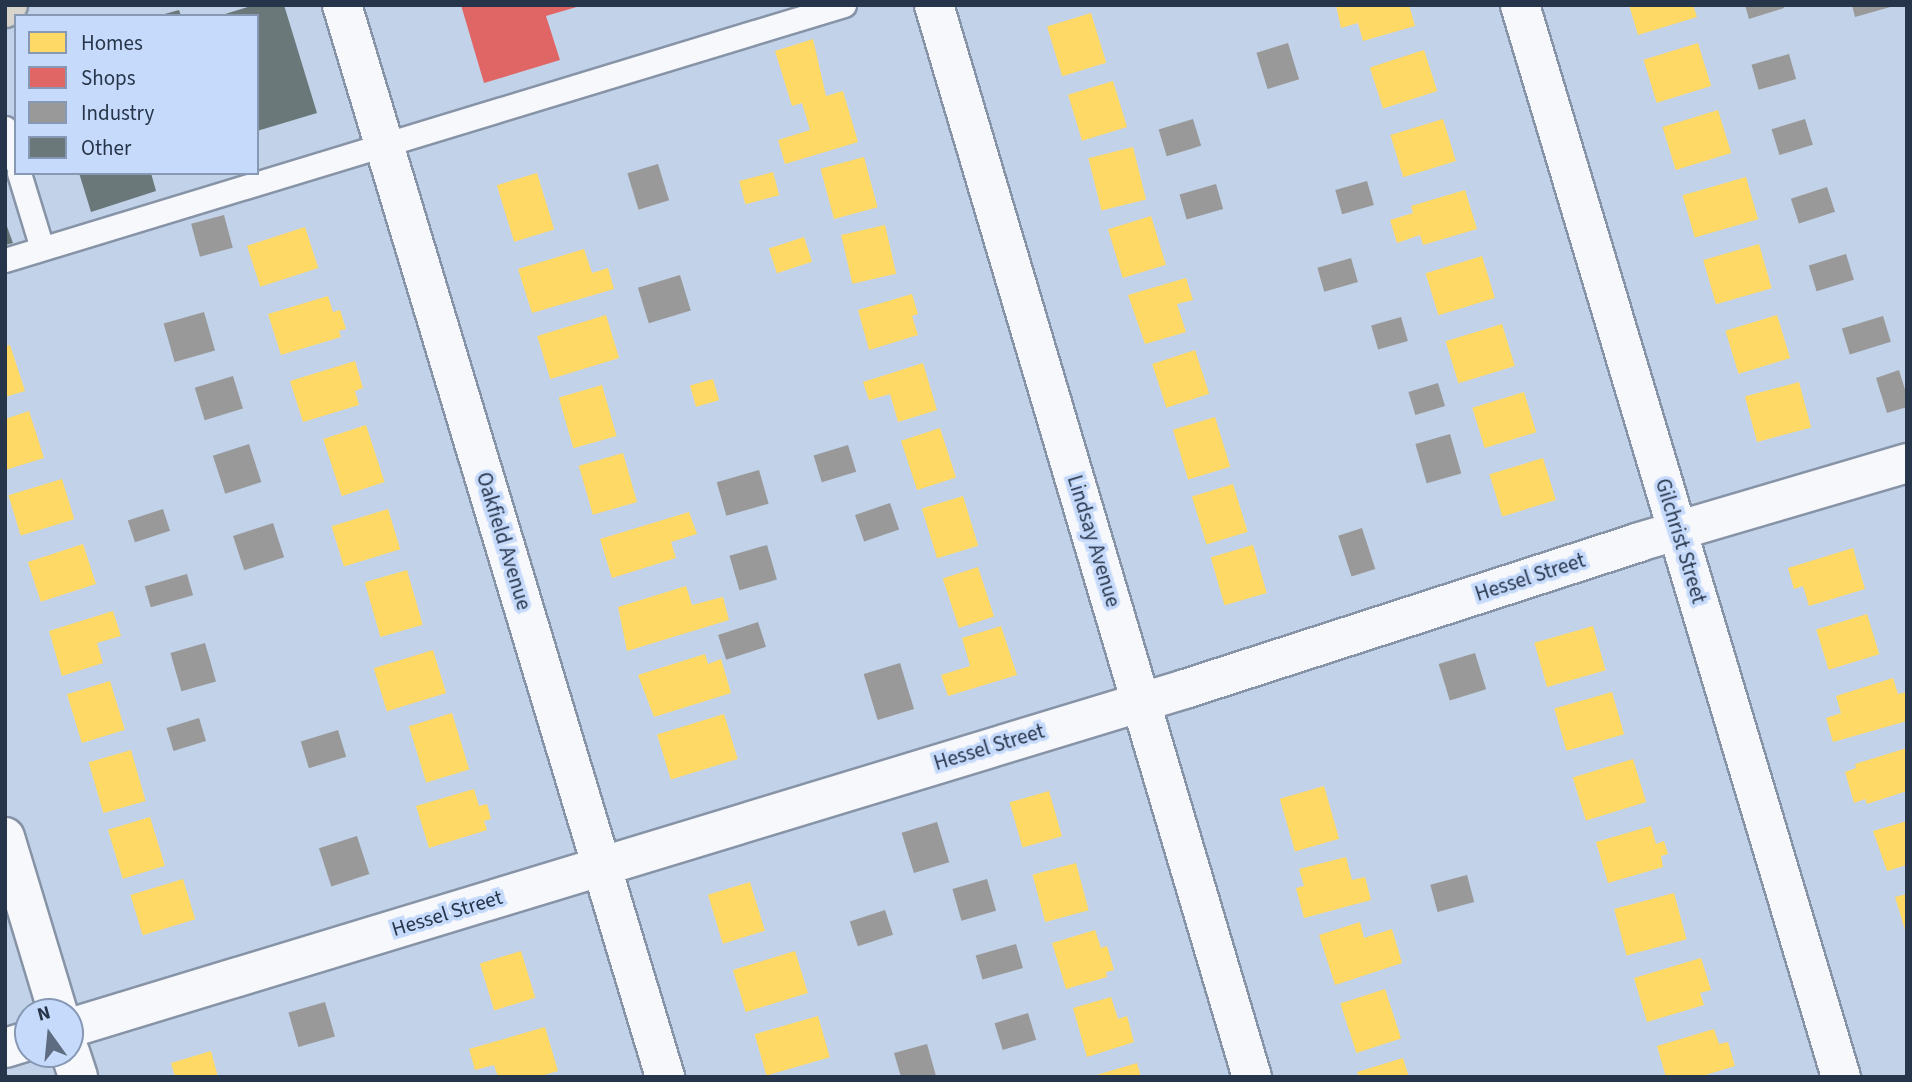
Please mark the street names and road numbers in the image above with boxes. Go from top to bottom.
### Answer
street label: Oakfield Avenue [471,469,537,613]
street label: Lindsay Avenue [1062,472,1126,610]
street label: Gilchrist Street [1650,476,1712,606]
street label: Hessel Street [1472,547,1588,607]
street label: Hessel Street [931,718,1047,776]
street label: Hessel Street [389,884,505,942]

